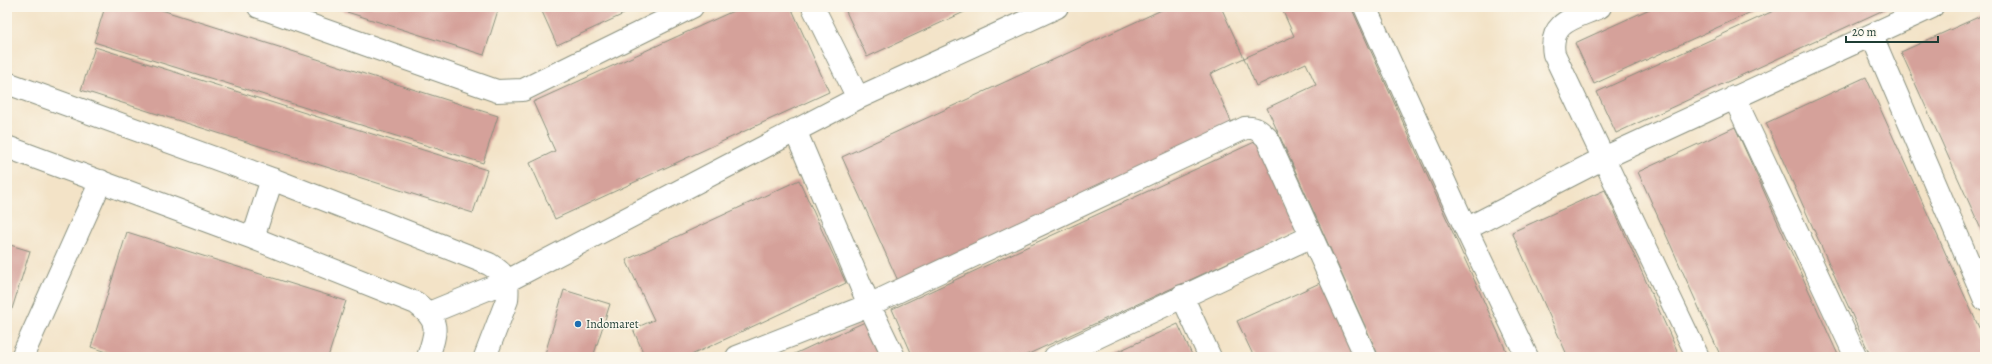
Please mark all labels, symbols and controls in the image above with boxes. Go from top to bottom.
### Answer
scale bar [1846,18,1938,44]
text: 20 m [1852,24,1876,40]
place label: Indomaret [586,316,639,332]
marker: Indomaret [573,319,583,329]

